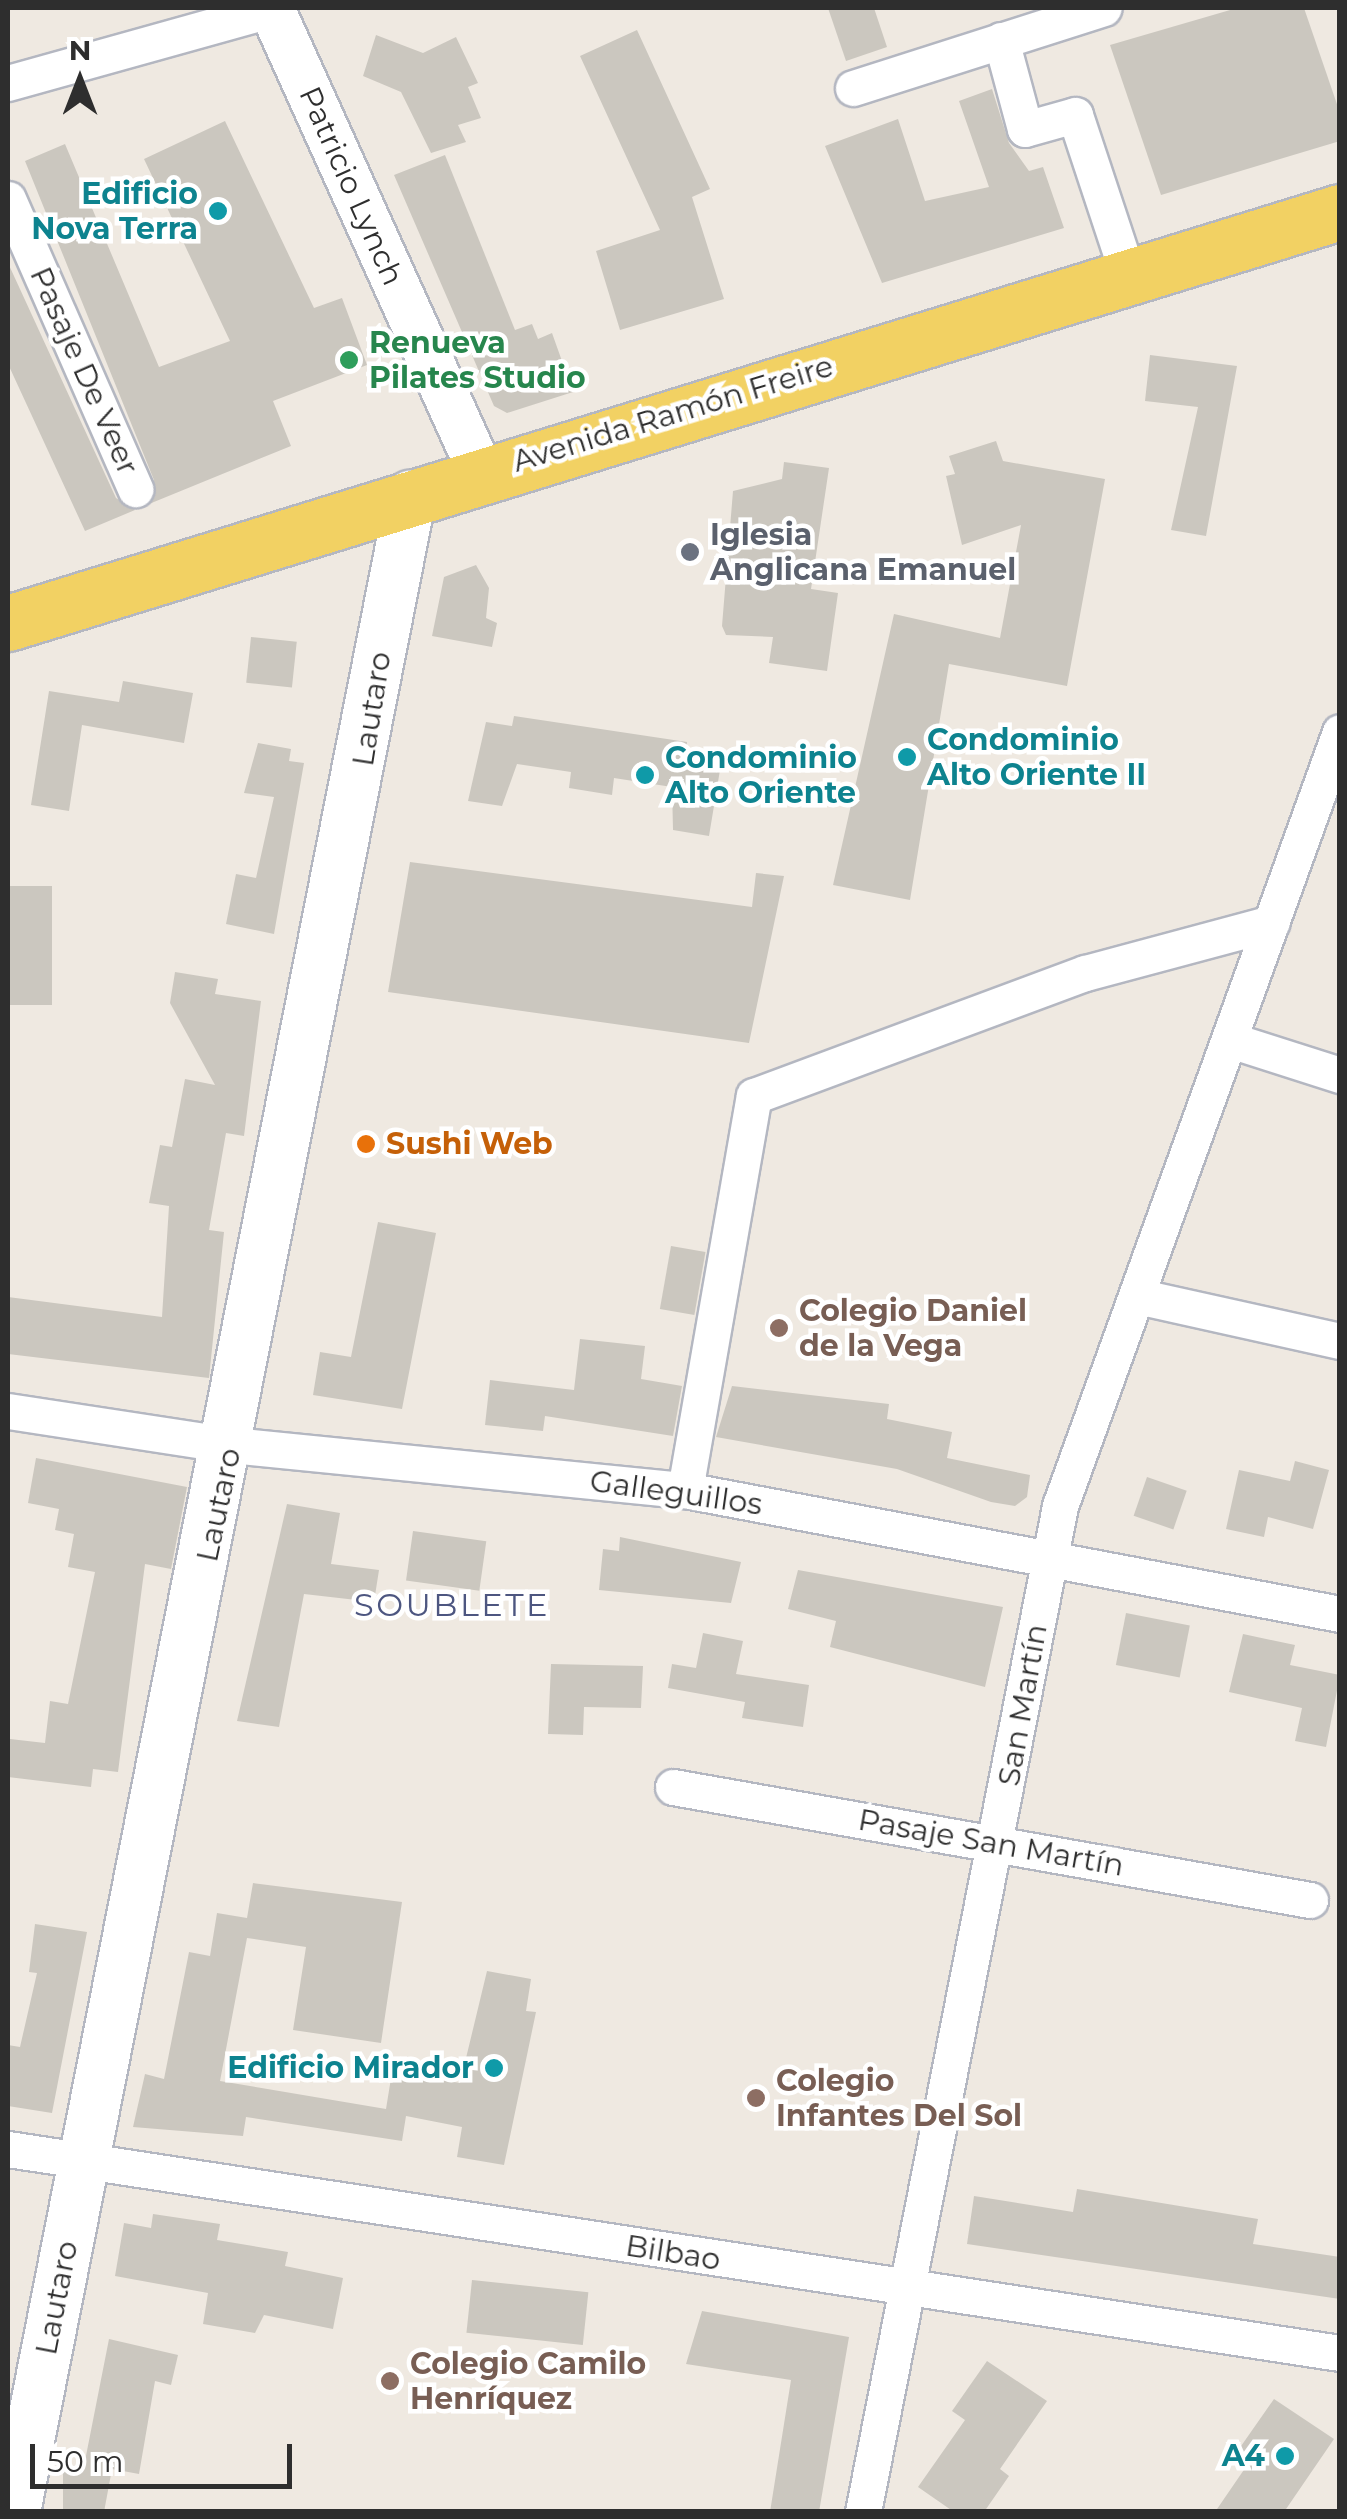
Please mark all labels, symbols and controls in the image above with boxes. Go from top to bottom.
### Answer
north arrow [30,30,130,130]
text: N [69,33,91,67]
street label: Patricio Lynch [291,81,411,291]
place label: Edificio Nova Terra [31,176,198,246]
marker: Edificio Nova Terra [207,200,229,222]
street label: Pasaje De Veer [22,262,146,480]
place label: Renueva Pilates Studio [369,325,586,396]
street label: Avenida Ramón Freire [508,348,838,480]
marker: Renueva Pilates Studio [338,349,360,371]
place label: Iglesia Anglicana Emanuel [710,517,1016,588]
marker: Iglesia Anglicana Emanuel [679,541,701,563]
street label: Lautaro [345,649,399,769]
place label: Condominio Alto Oriente II [927,722,1146,792]
place label: Condominio Alto Oriente [665,740,857,810]
marker: Condominio Alto Oriente II [896,746,918,768]
marker: Condominio Alto Oriente [634,764,656,786]
place label: Sushi Web [386,1126,553,1162]
marker: Sushi Web [355,1133,377,1155]
place label: Colegio Daniel de la Vega [799,1293,1027,1364]
marker: Colegio Daniel de la Vega [768,1317,790,1339]
street label: Lautaro [189,1445,249,1565]
street label: Galleguillos [588,1463,764,1523]
district label: SOUBLETE [354,1586,550,1624]
street label: San Martín [991,1621,1055,1789]
street label: Pasaje San Martín [855,1802,1127,1884]
place label: Edificio Mirador [227,2050,474,2086]
marker: Edificio Mirador [483,2057,505,2079]
place label: Colegio Infantes Del Sol [776,2063,1022,2134]
marker: Colegio Infantes Del Sol [745,2087,767,2109]
street label: Bilbao [623,2228,723,2278]
street label: Lautaro [28,2238,86,2358]
place label: Colegio Camilo Henríquez [410,2346,646,2416]
marker: Colegio Camilo Henríquez [379,2370,401,2392]
scale bar [35,2424,298,2486]
place label: A4 [1222,2438,1265,2474]
text: 50 m [47,2443,124,2480]
marker: A4 [1274,2445,1296,2467]

